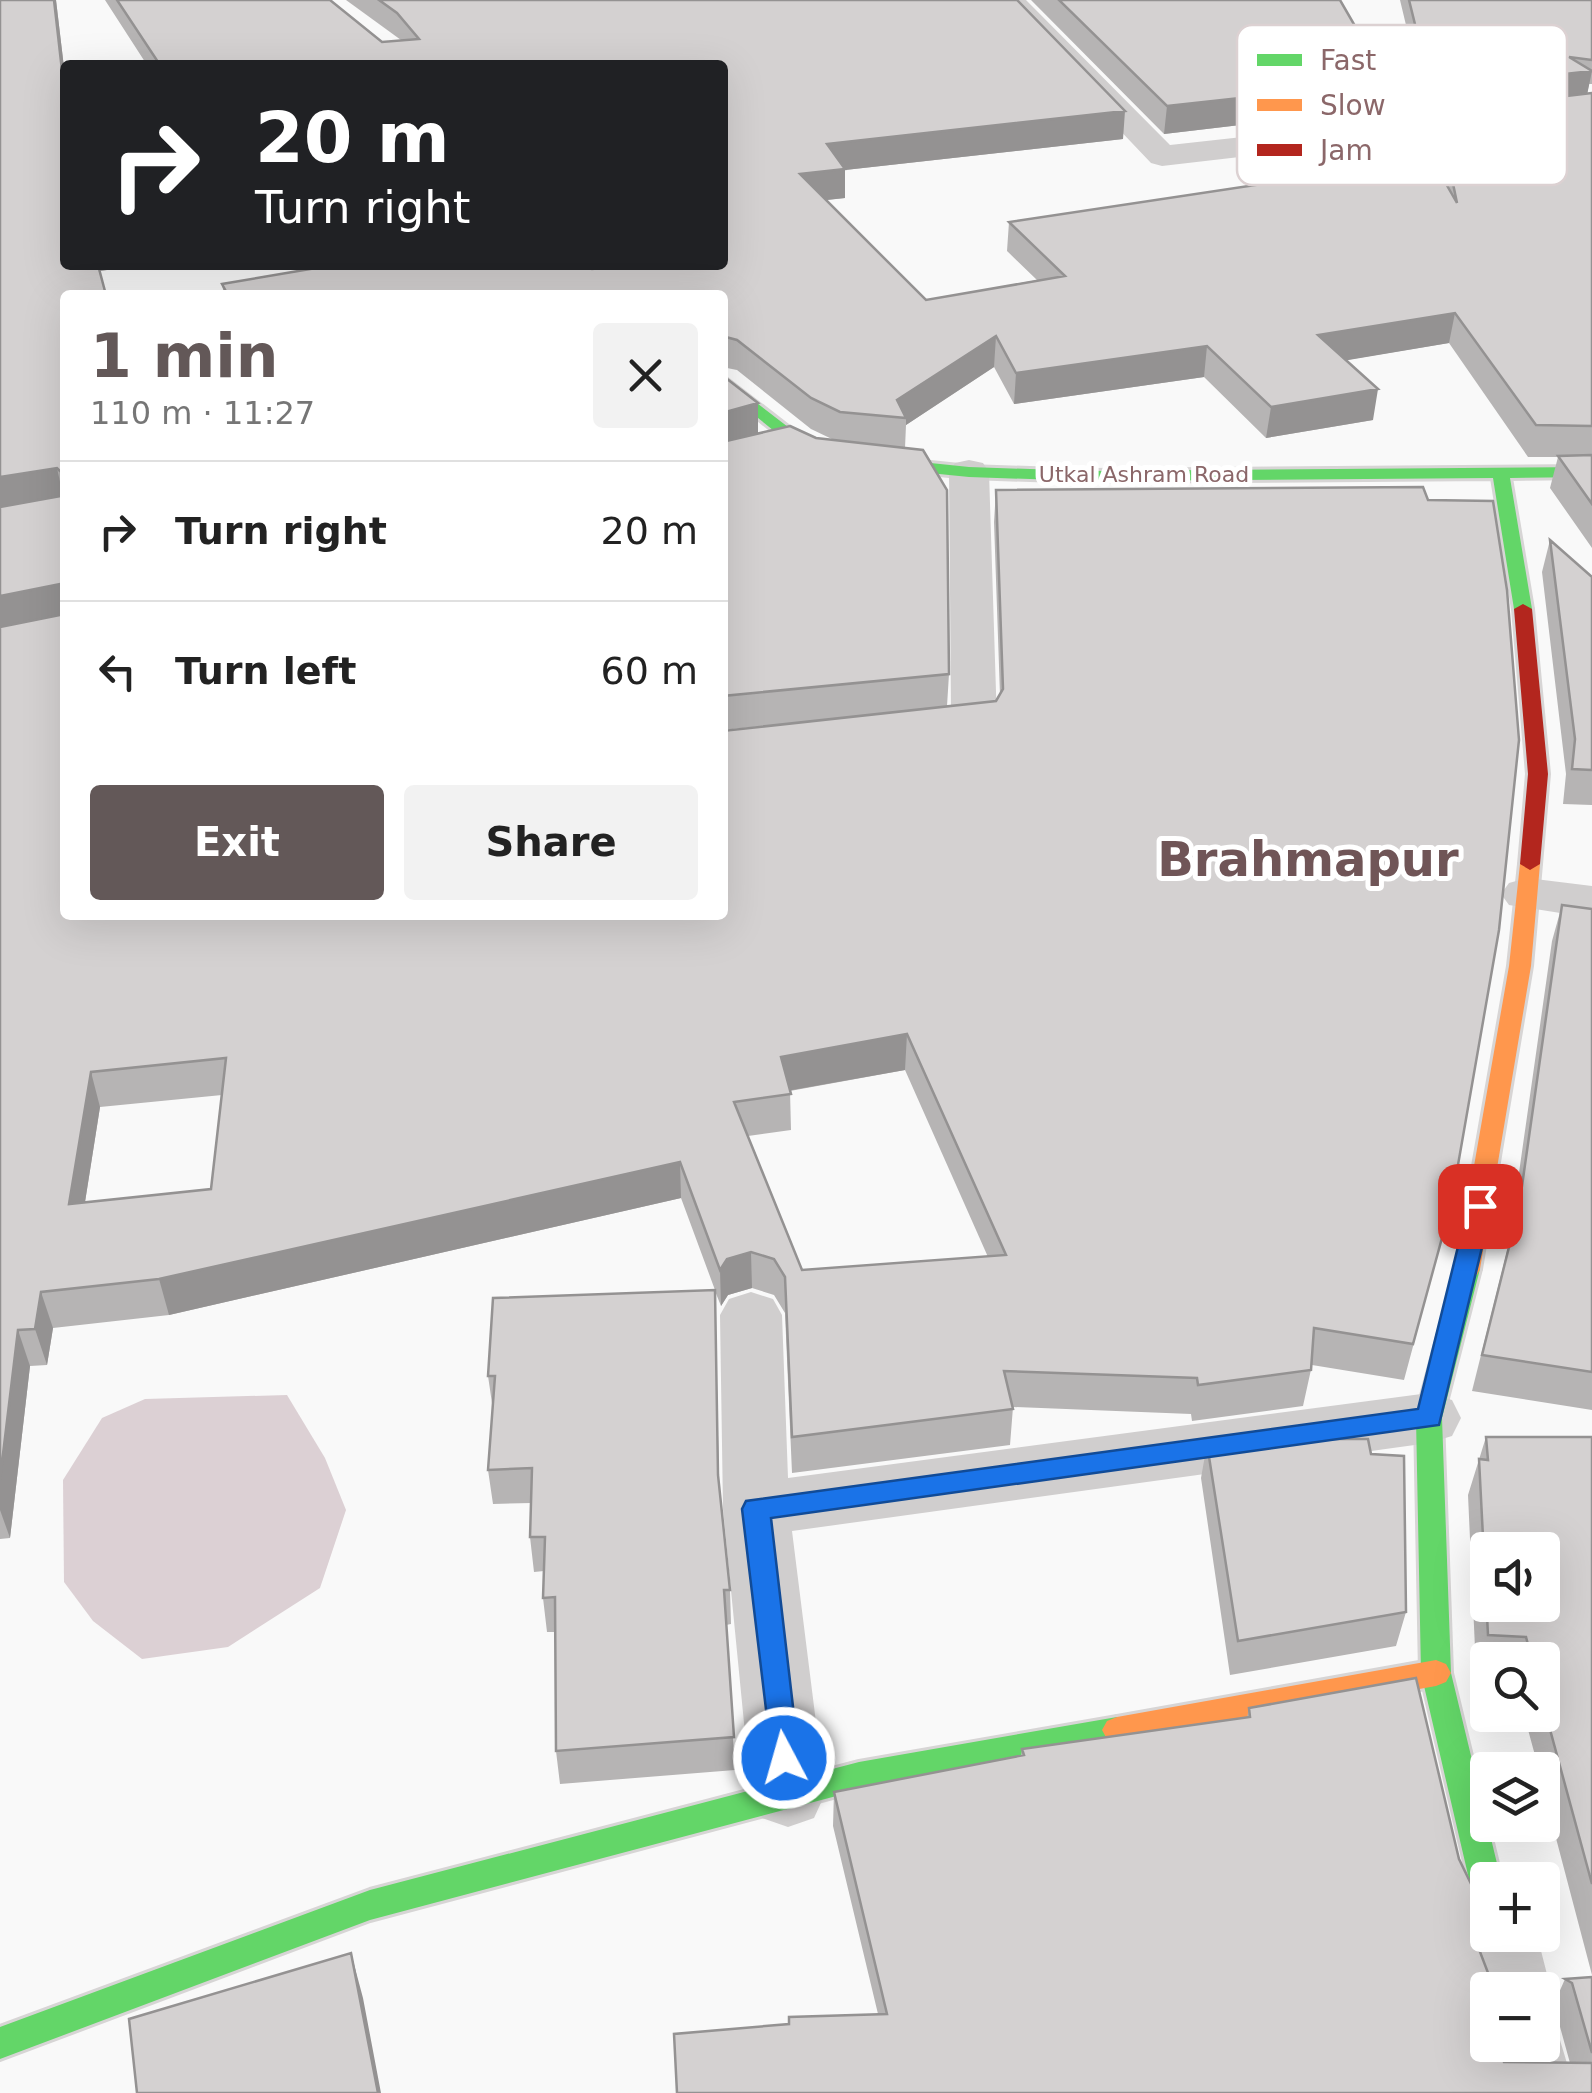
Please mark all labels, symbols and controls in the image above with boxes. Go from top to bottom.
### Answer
legend [1237,25,1567,185]
text: Fast [1320,44,1376,77]
text: Slow [1320,89,1386,122]
text: 20 m [255,97,450,179]
icon: right [90,100,220,230]
text: Jam [1318,134,1373,167]
text: Turn right [255,181,470,234]
text: 1 min [90,321,278,391]
button: close [593,323,698,428]
text: 110 m · 11:27 [90,394,315,432]
street label: Utkal Ashram Road [1039,462,1249,487]
icon: right [90,504,145,559]
text: Turn right [175,509,387,553]
text: 20 m [601,509,698,553]
icon: left [90,644,145,699]
text: Turn left [175,649,356,693]
text: 60 m [601,649,698,693]
button: Exit [90,785,384,900]
button: Share [404,785,698,900]
district label: Brahmapur [1157,831,1459,887]
pin [1438,1164,1523,1249]
icon: arrive [1453,1179,1508,1234]
map controls [1470,1532,1560,2062]
button: sound [1470,1532,1560,1622]
button: search [1470,1642,1560,1732]
position arrow [732,1706,836,1810]
button: layers [1470,1752,1560,1842]
button: + [1470,1862,1560,1952]
button: − [1470,1972,1560,2062]

